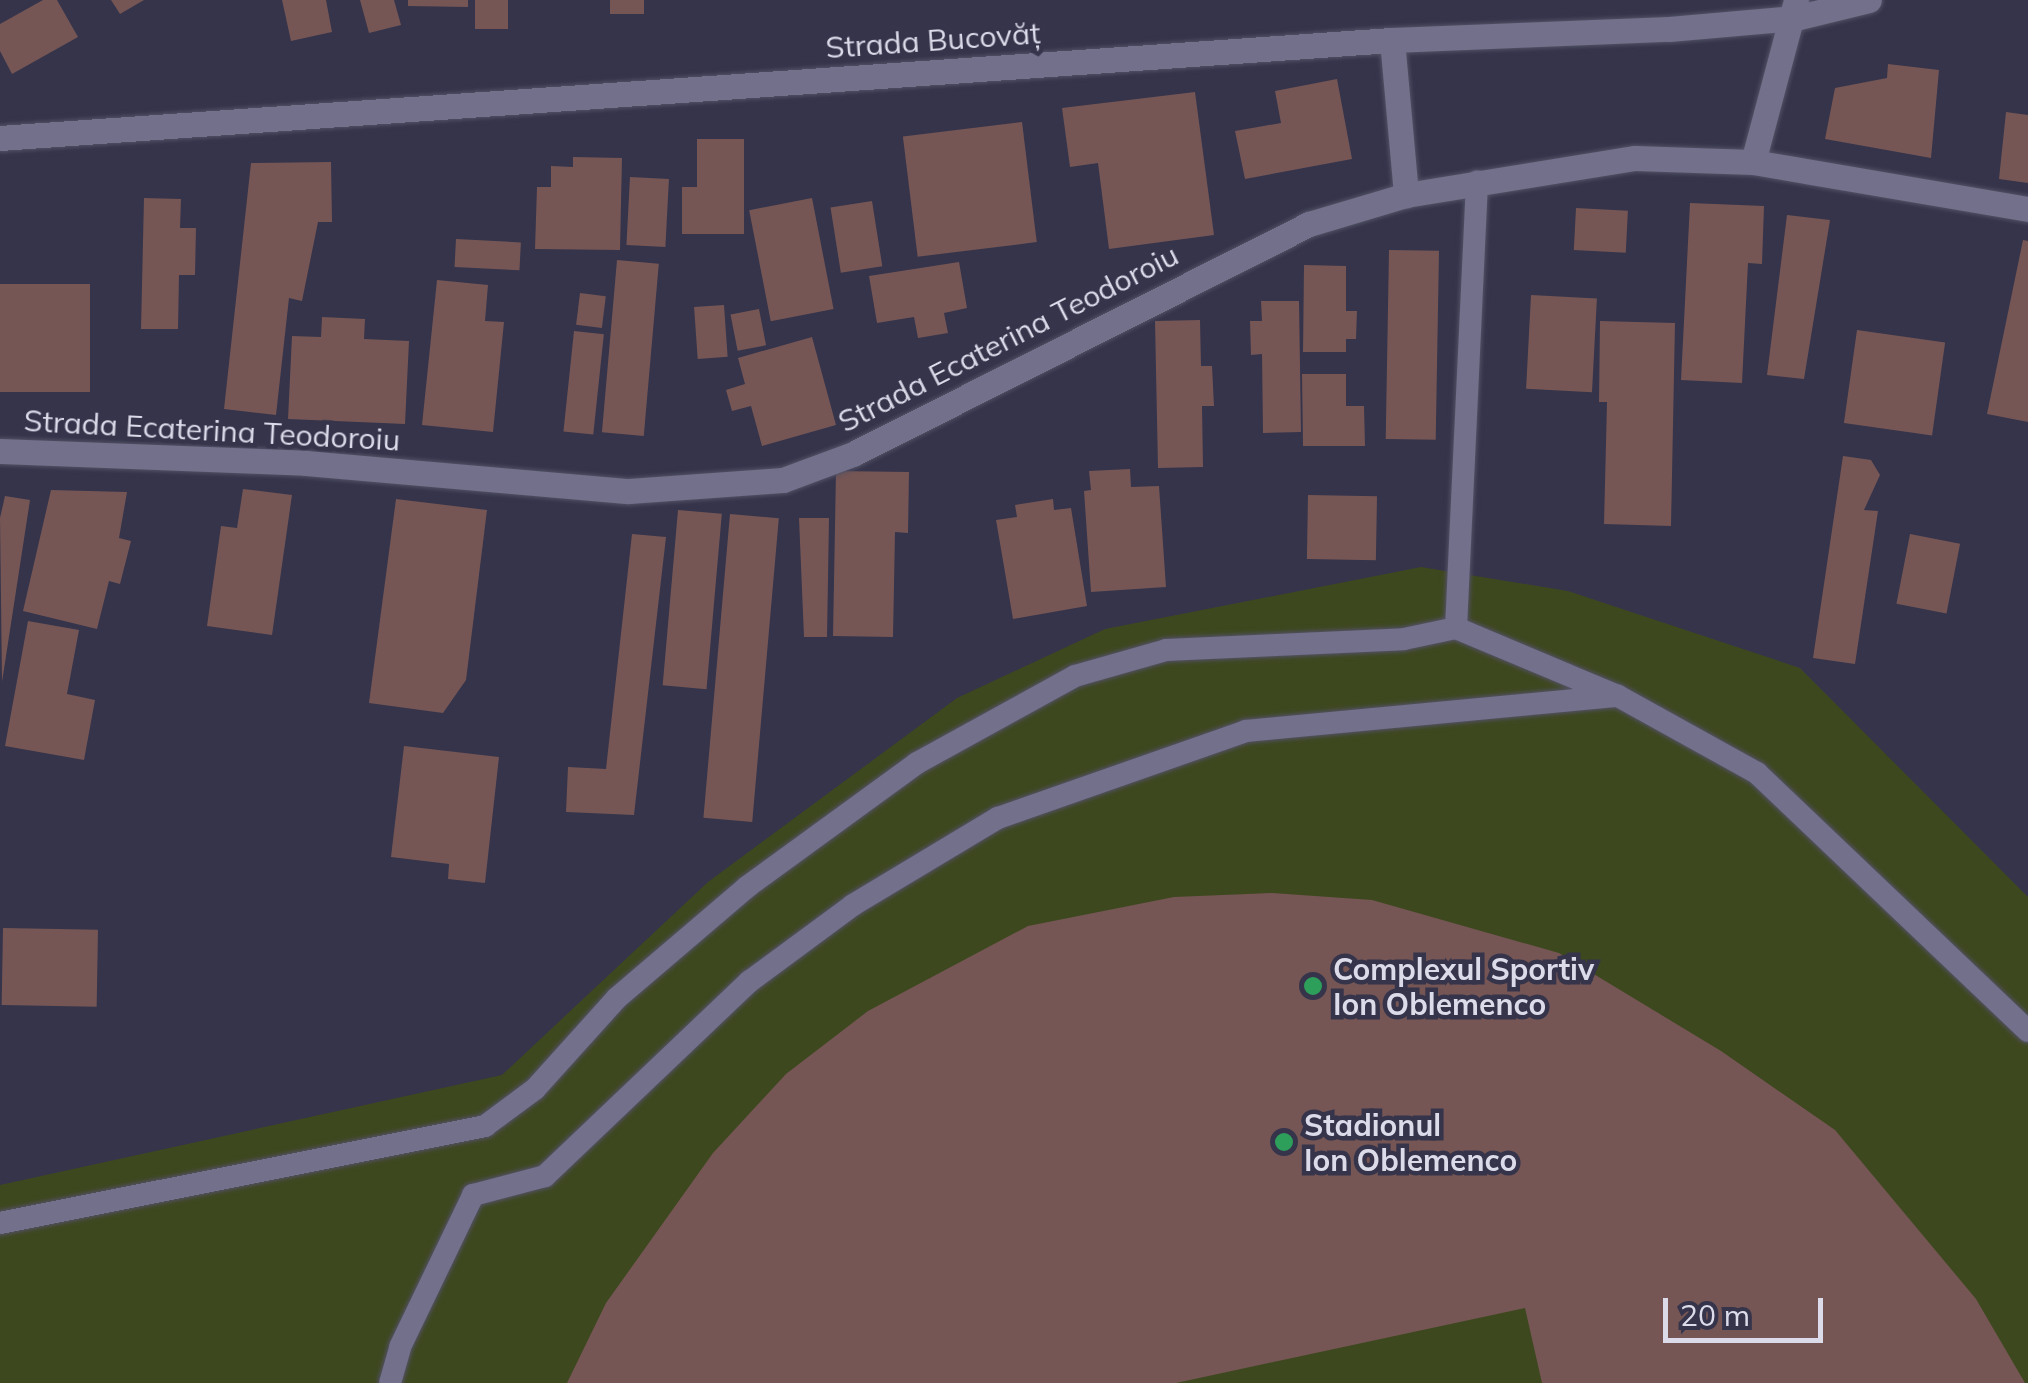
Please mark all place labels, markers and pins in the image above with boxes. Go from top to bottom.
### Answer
place label: Complexul Sportiv Ion Oblemenco [1333,951,1594,1022]
marker: Complexul Sportiv Ion Oblemenco [1302,975,1324,997]
place label: Stadionul Ion Oblemenco [1304,1107,1517,1178]
marker: Stadionul Ion Oblemenco [1273,1131,1295,1153]

